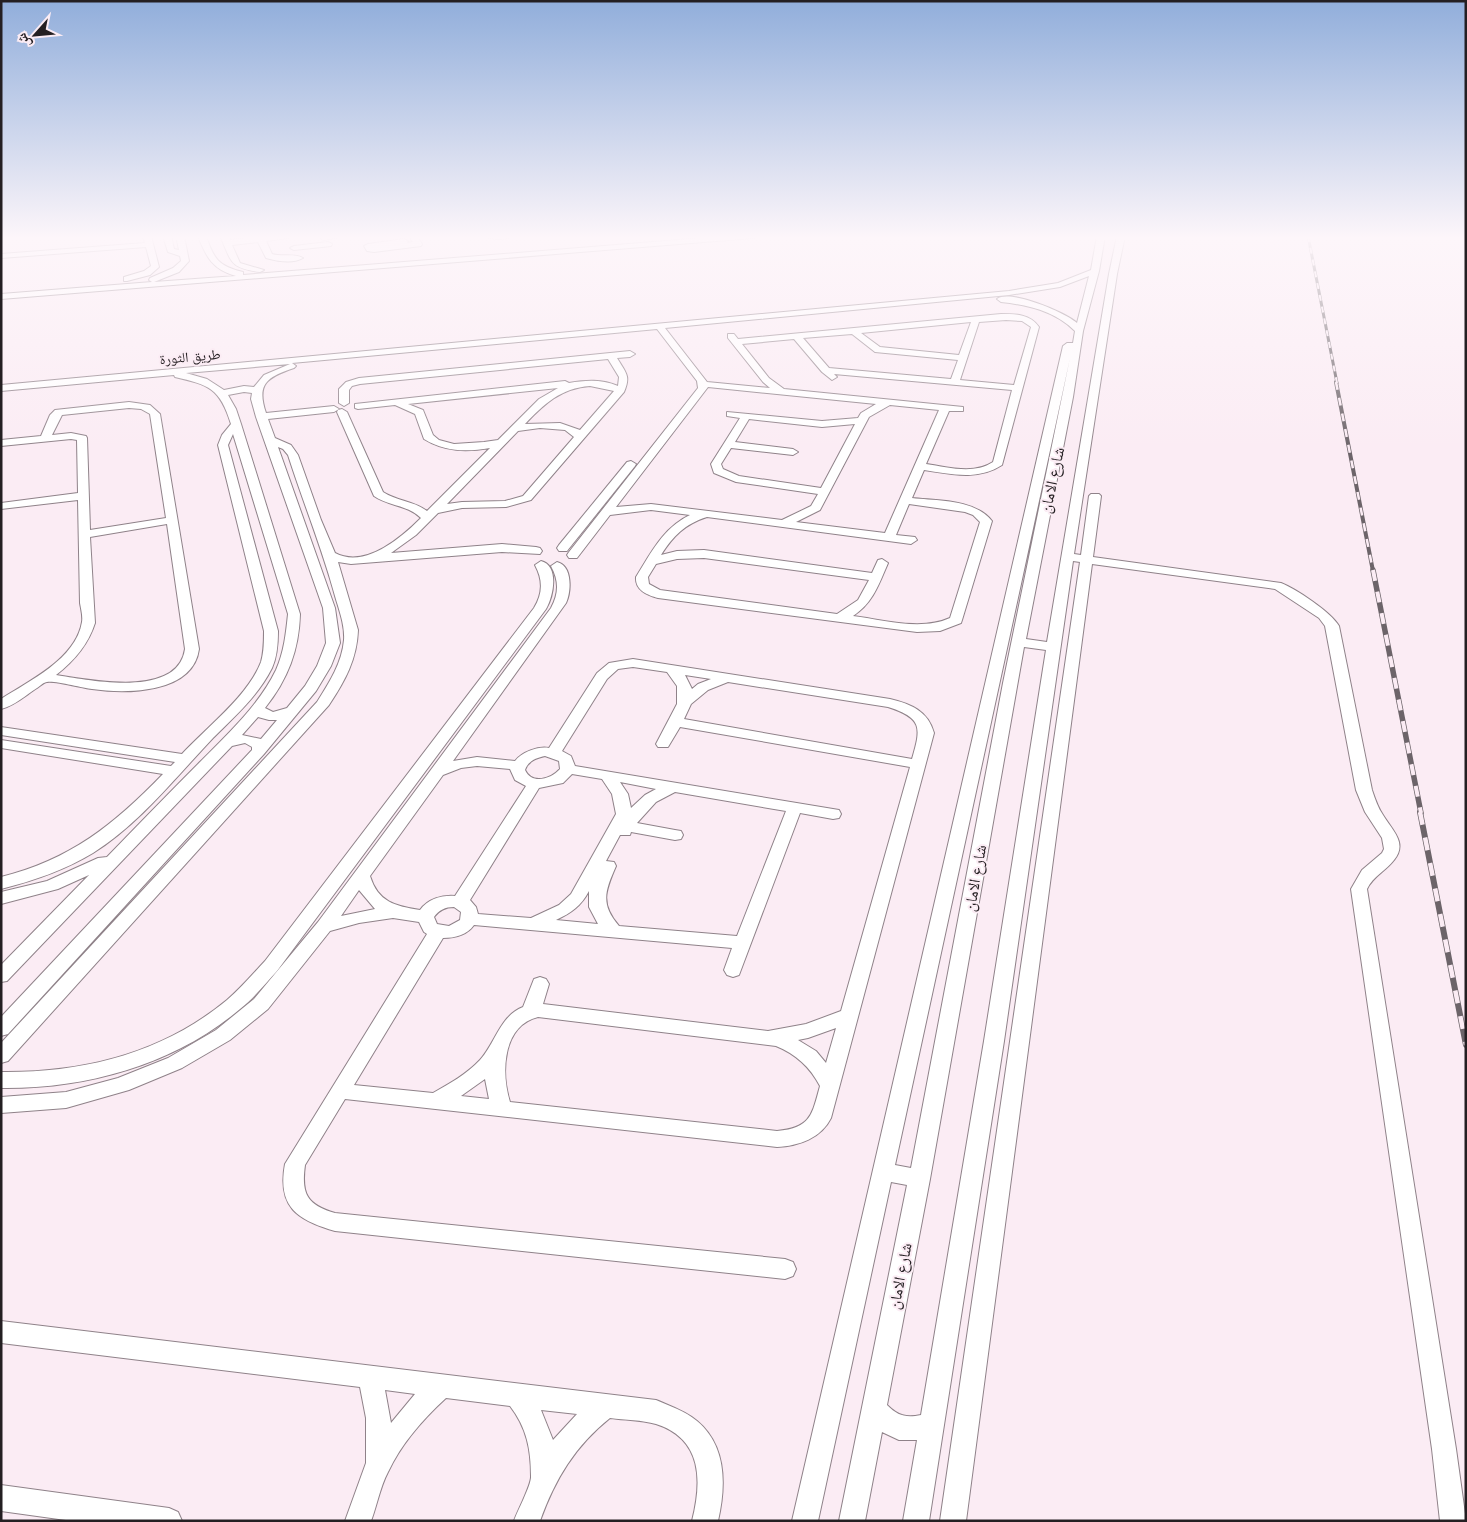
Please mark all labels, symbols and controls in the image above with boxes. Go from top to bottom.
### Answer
north arrow [10,10,60,60]
text: ش [12,30,35,52]
street label: طريق الثورة [159,345,221,369]
street label: شارع الامان [1035,445,1069,515]
street label: شارع الامان [959,843,991,913]
street label: شارع الامان [883,1241,917,1311]

